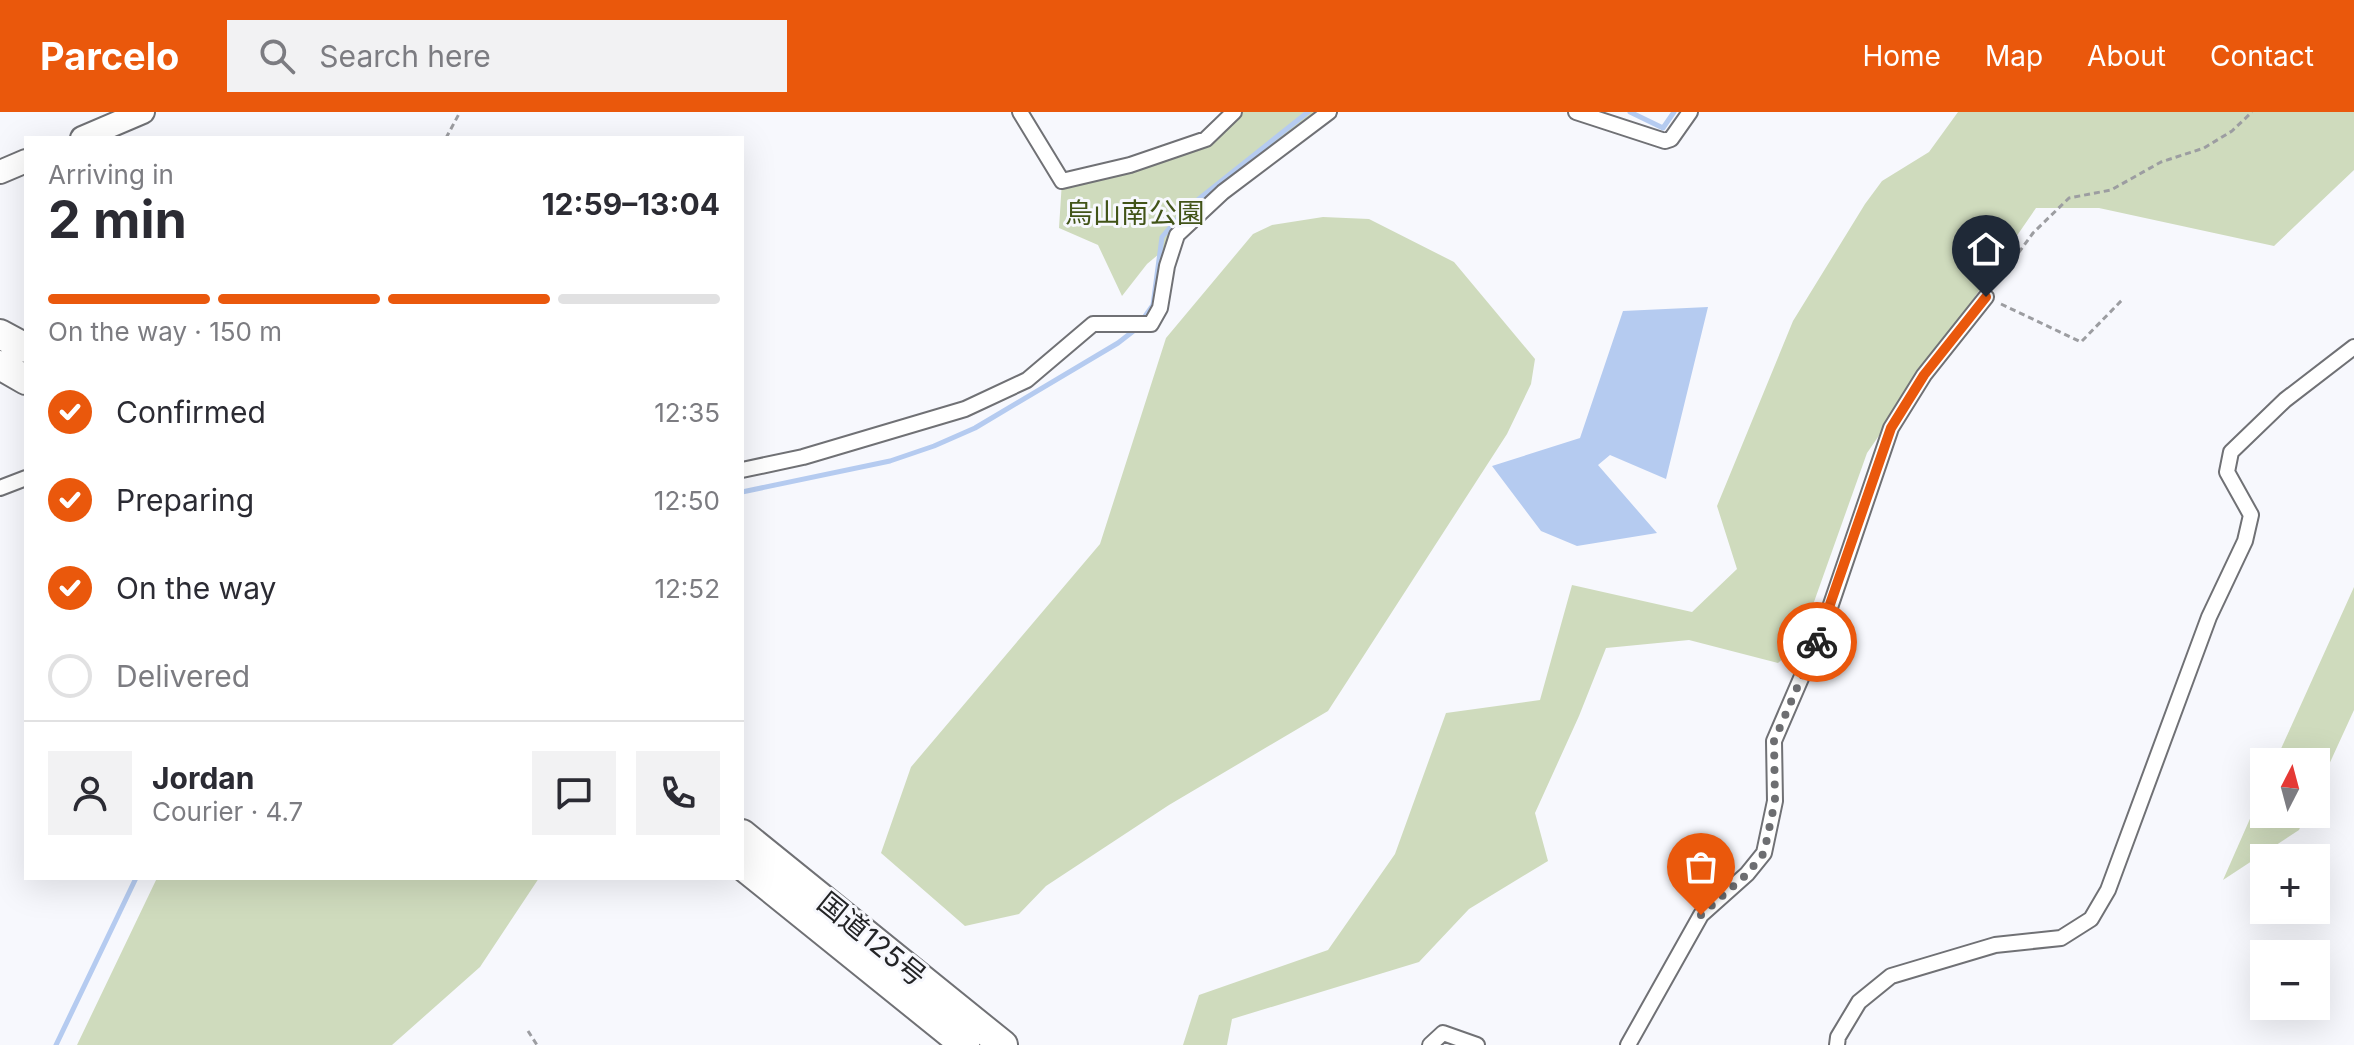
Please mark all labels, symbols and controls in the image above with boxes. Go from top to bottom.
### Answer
search box [227,20,787,92]
text: Parcelo [40,33,179,79]
icon: search [255,34,299,78]
text: Search here [319,38,491,74]
text: Home [1862,39,1941,73]
text: Map [1985,39,2043,73]
text: About [2087,39,2166,73]
text: Contact [2210,39,2314,73]
text: Arriving in [48,159,174,190]
text: 12:59–13:04 [542,186,720,222]
text: 2 min [48,188,187,251]
park label: 烏山南公園 [1065,196,1205,230]
pin [1952,215,2020,297]
icon: home [1964,227,2008,271]
text: On the way · 150 m [48,316,282,347]
icon: check [48,390,92,434]
text: Confirmed [116,394,266,430]
text: 12:35 [654,397,720,428]
icon: check [48,478,92,522]
text: Preparing [116,482,254,518]
text: 12:50 [654,485,720,516]
icon: check [48,566,92,610]
text: On the way [116,570,276,606]
text: 12:52 [654,573,720,604]
courier [1777,602,1857,682]
icon: bike [1795,620,1839,664]
text: Delivered [116,658,250,694]
north arrow [2250,748,2330,828]
map controls [2250,748,2330,1020]
button: person [48,751,132,835]
button: chat [532,751,616,835]
button: phone [636,751,720,835]
text: Jordan [152,760,254,796]
text: Courier · 4.7 [152,796,303,827]
pin [1667,833,1735,915]
button: + [2250,844,2330,924]
icon: bag [1679,845,1723,889]
street label: 国道125号 [811,885,933,993]
button: − [2250,940,2330,1020]

